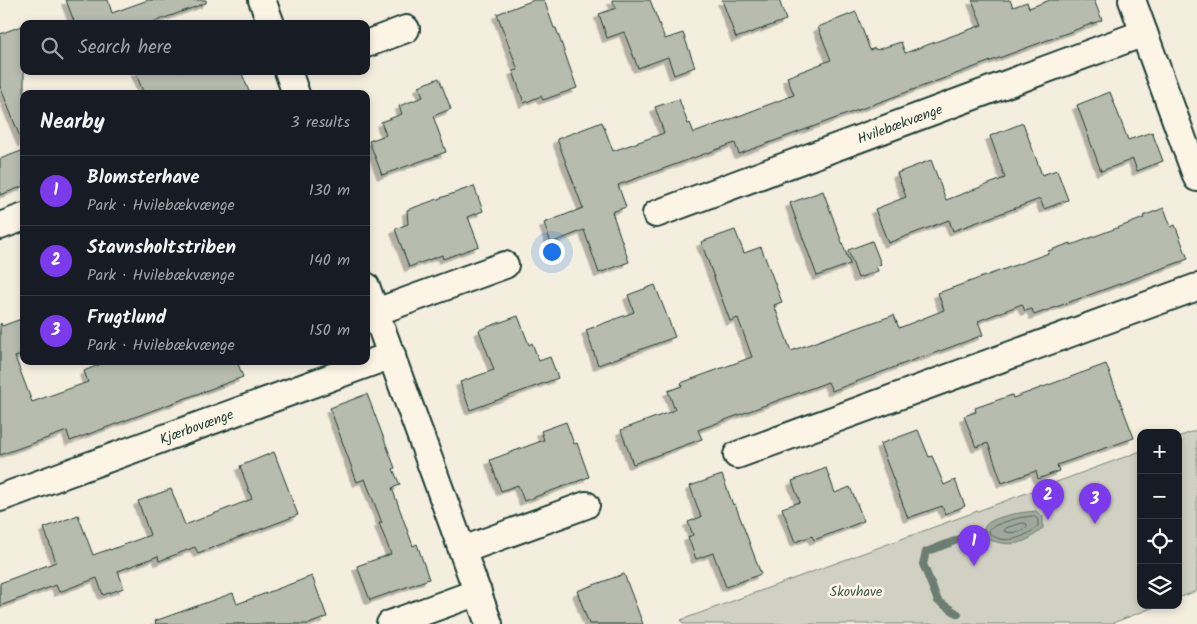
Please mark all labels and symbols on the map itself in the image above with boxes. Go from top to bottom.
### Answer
street label: Hvilebækvænge [854,98,947,150]
your location [539,239,565,265]
street label: Kjærbovænge [157,403,237,451]
pin: 2 [1032,479,1064,520]
pin: 3 [1079,483,1111,524]
pin: 1 [958,525,990,566]
park label: Skovhave [830,581,883,603]

